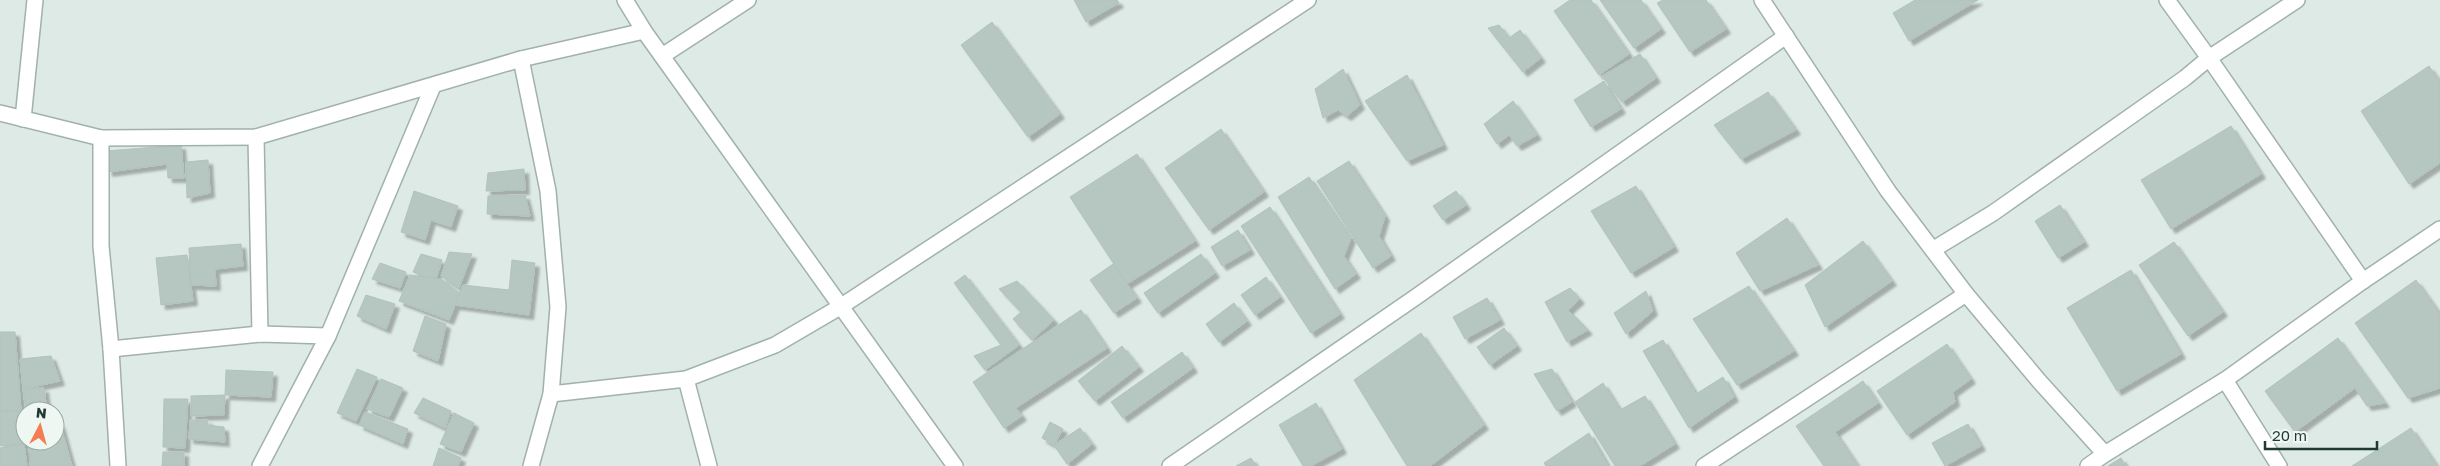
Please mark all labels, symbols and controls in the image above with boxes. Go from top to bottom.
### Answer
north arrow [15,401,65,451]
text: N [35,404,48,422]
scale bar [2265,418,2378,450]
text: 20 m [2272,426,2307,444]

